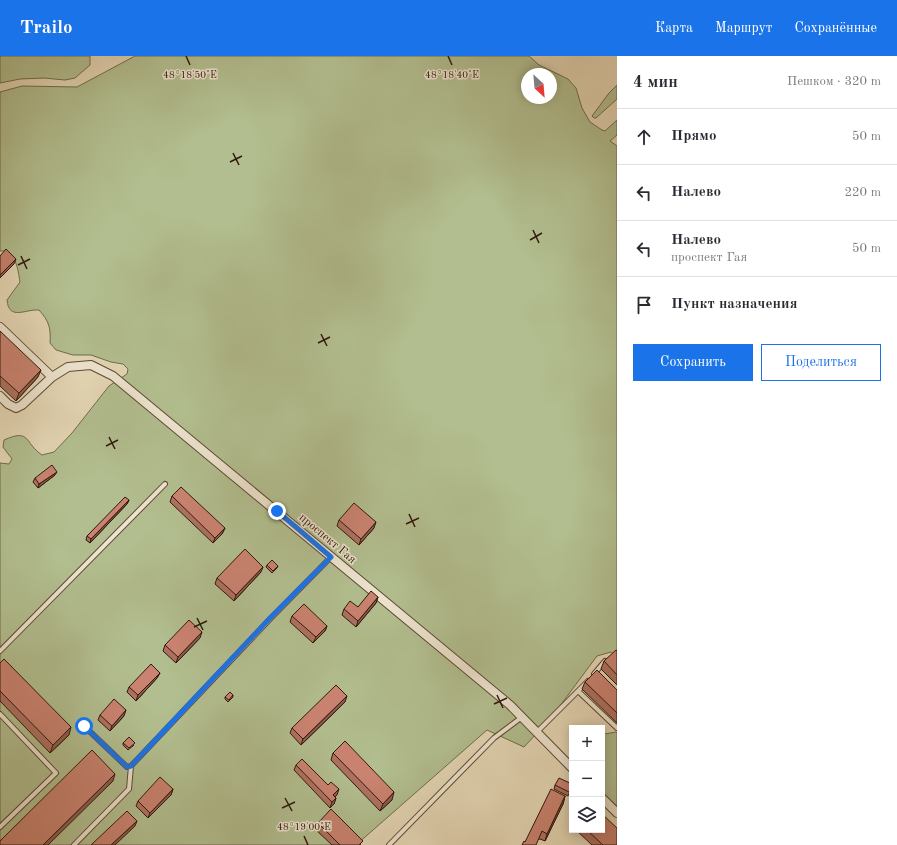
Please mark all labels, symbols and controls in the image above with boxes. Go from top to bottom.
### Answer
text: Trailo [20,19,73,38]
text: Карта [655,21,693,35]
text: Маршрут [715,21,772,35]
text: Сохранённые [794,21,877,35]
north arrow [521,68,557,104]
text: 48°18'50"E [163,70,217,80]
text: 48°18'40"E [425,70,479,80]
text: 4 мин [633,74,678,91]
text: Пешком · 320 m [787,75,881,88]
icon: ahead [633,126,655,148]
text: Прямо [671,129,717,144]
text: 50 m [852,130,881,143]
icon: left [633,182,655,204]
text: Налево [671,185,721,200]
text: 220 m [844,186,881,199]
text: Налево [671,233,721,248]
icon: left [633,238,655,260]
text: 50 m [852,242,881,255]
text: проспект Гая [671,251,747,264]
icon: arrive [633,294,655,316]
text: Пункт назначения [671,297,798,312]
button: Сохранить [633,344,753,381]
button: Поделиться [761,344,881,381]
route end [268,502,286,520]
street label: проспект Гая [297,512,358,566]
route start [75,717,93,735]
map controls [569,725,605,833]
button: + [569,725,605,761]
button: − [569,761,605,797]
button: layers [569,797,605,833]
text: 48°19'00"E [277,822,331,832]

